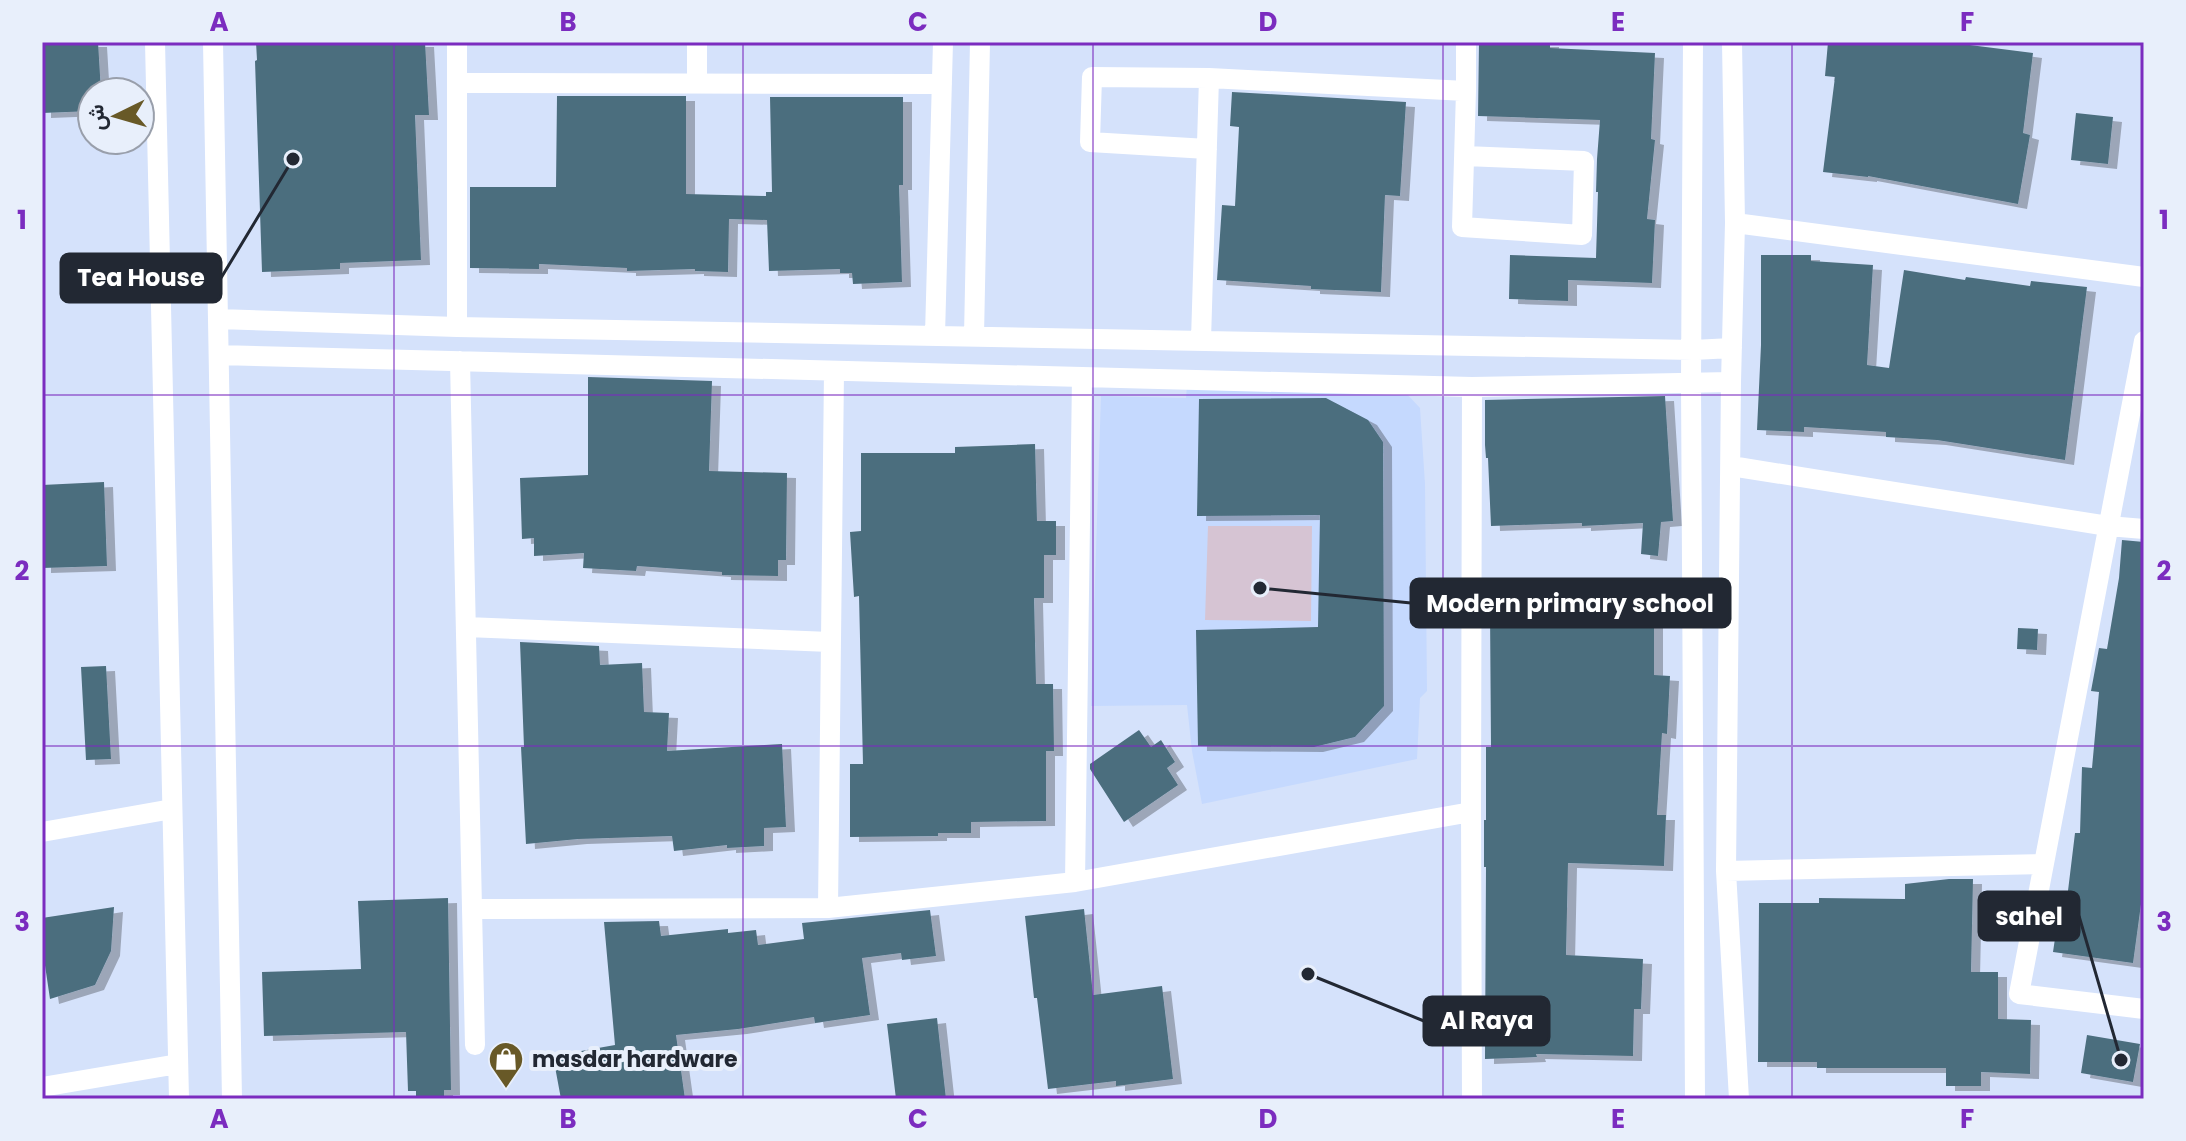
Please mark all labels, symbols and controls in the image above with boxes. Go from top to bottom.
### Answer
text: A [209,4,229,40]
text: B [559,4,577,40]
text: C [908,4,928,40]
text: D [1259,4,1278,40]
text: E [1611,4,1625,40]
text: F [1960,4,1974,40]
north arrow [76,76,156,156]
text: ش [80,103,113,132]
text: 1 [17,202,27,238]
text: 1 [2159,202,2169,238]
callout: Tea House [61,254,221,302]
text: Tea House [77,261,205,294]
text: 2 [15,553,30,589]
text: 2 [2157,553,2172,589]
callout: Modern primary school [1411,579,1730,627]
text: Modern primary school [1426,587,1714,620]
callout: sahel [1979,892,2079,940]
text: sahel [1995,900,2063,933]
text: 3 [14,904,30,940]
text: 3 [2156,904,2172,940]
callout: Al Raya [1424,997,1549,1045]
text: Al Raya [1440,1004,1534,1037]
shop icon: masdar hardware [487,1040,525,1090]
place label: masdar hardware [532,1044,738,1075]
text: A [209,1101,229,1137]
text: B [559,1101,577,1137]
text: C [908,1101,928,1137]
text: D [1259,1101,1278,1137]
text: E [1611,1101,1625,1137]
text: F [1960,1101,1974,1137]

